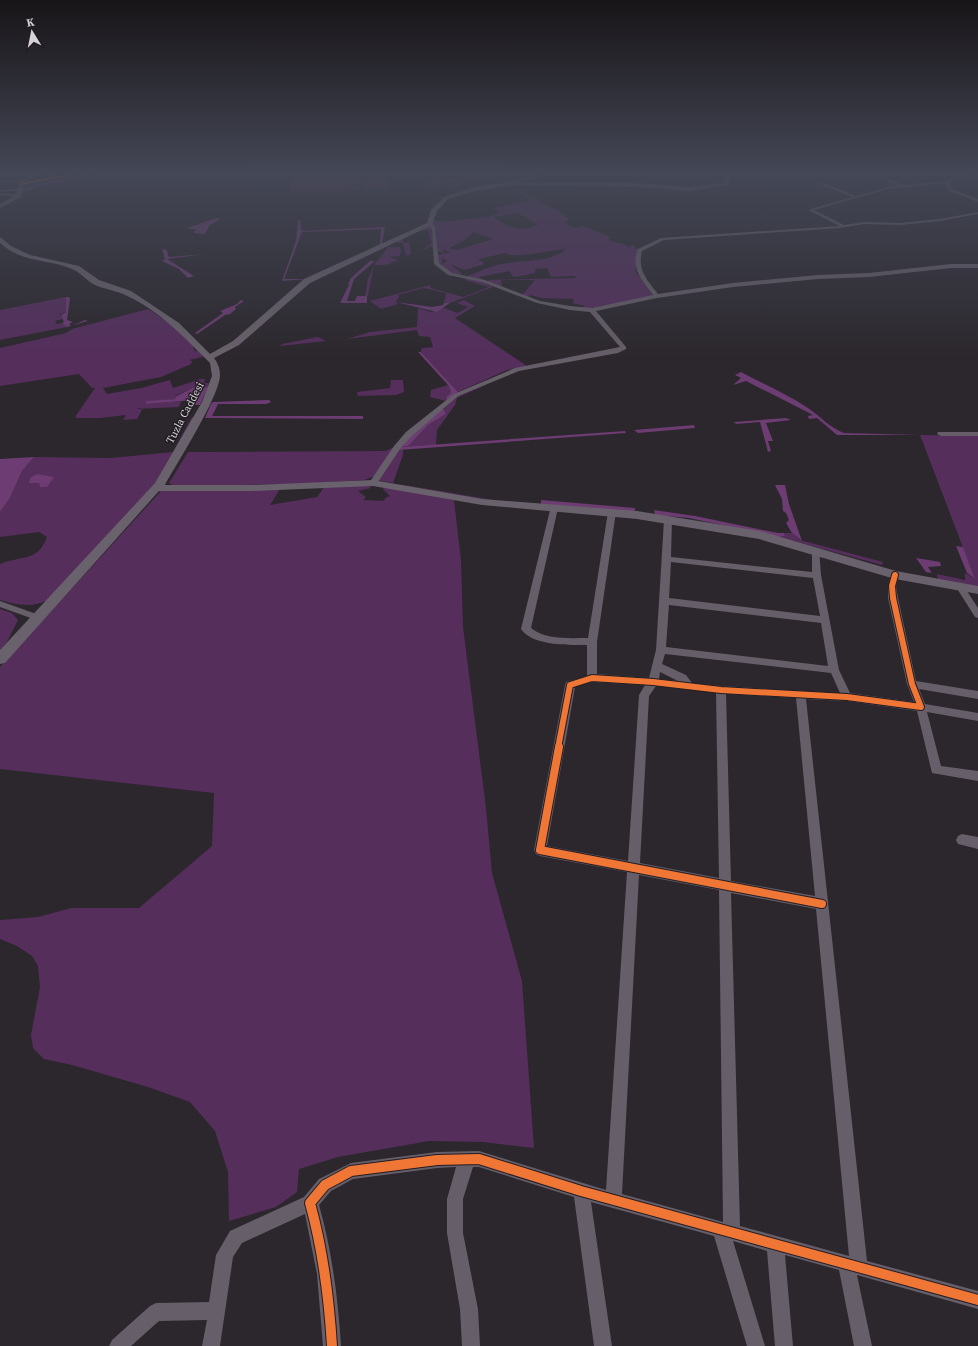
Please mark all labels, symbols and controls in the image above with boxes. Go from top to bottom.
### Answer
north arrow [12,12,52,52]
text: K [25,15,36,31]
street label: Tuzla Caddesi [162,380,208,446]

